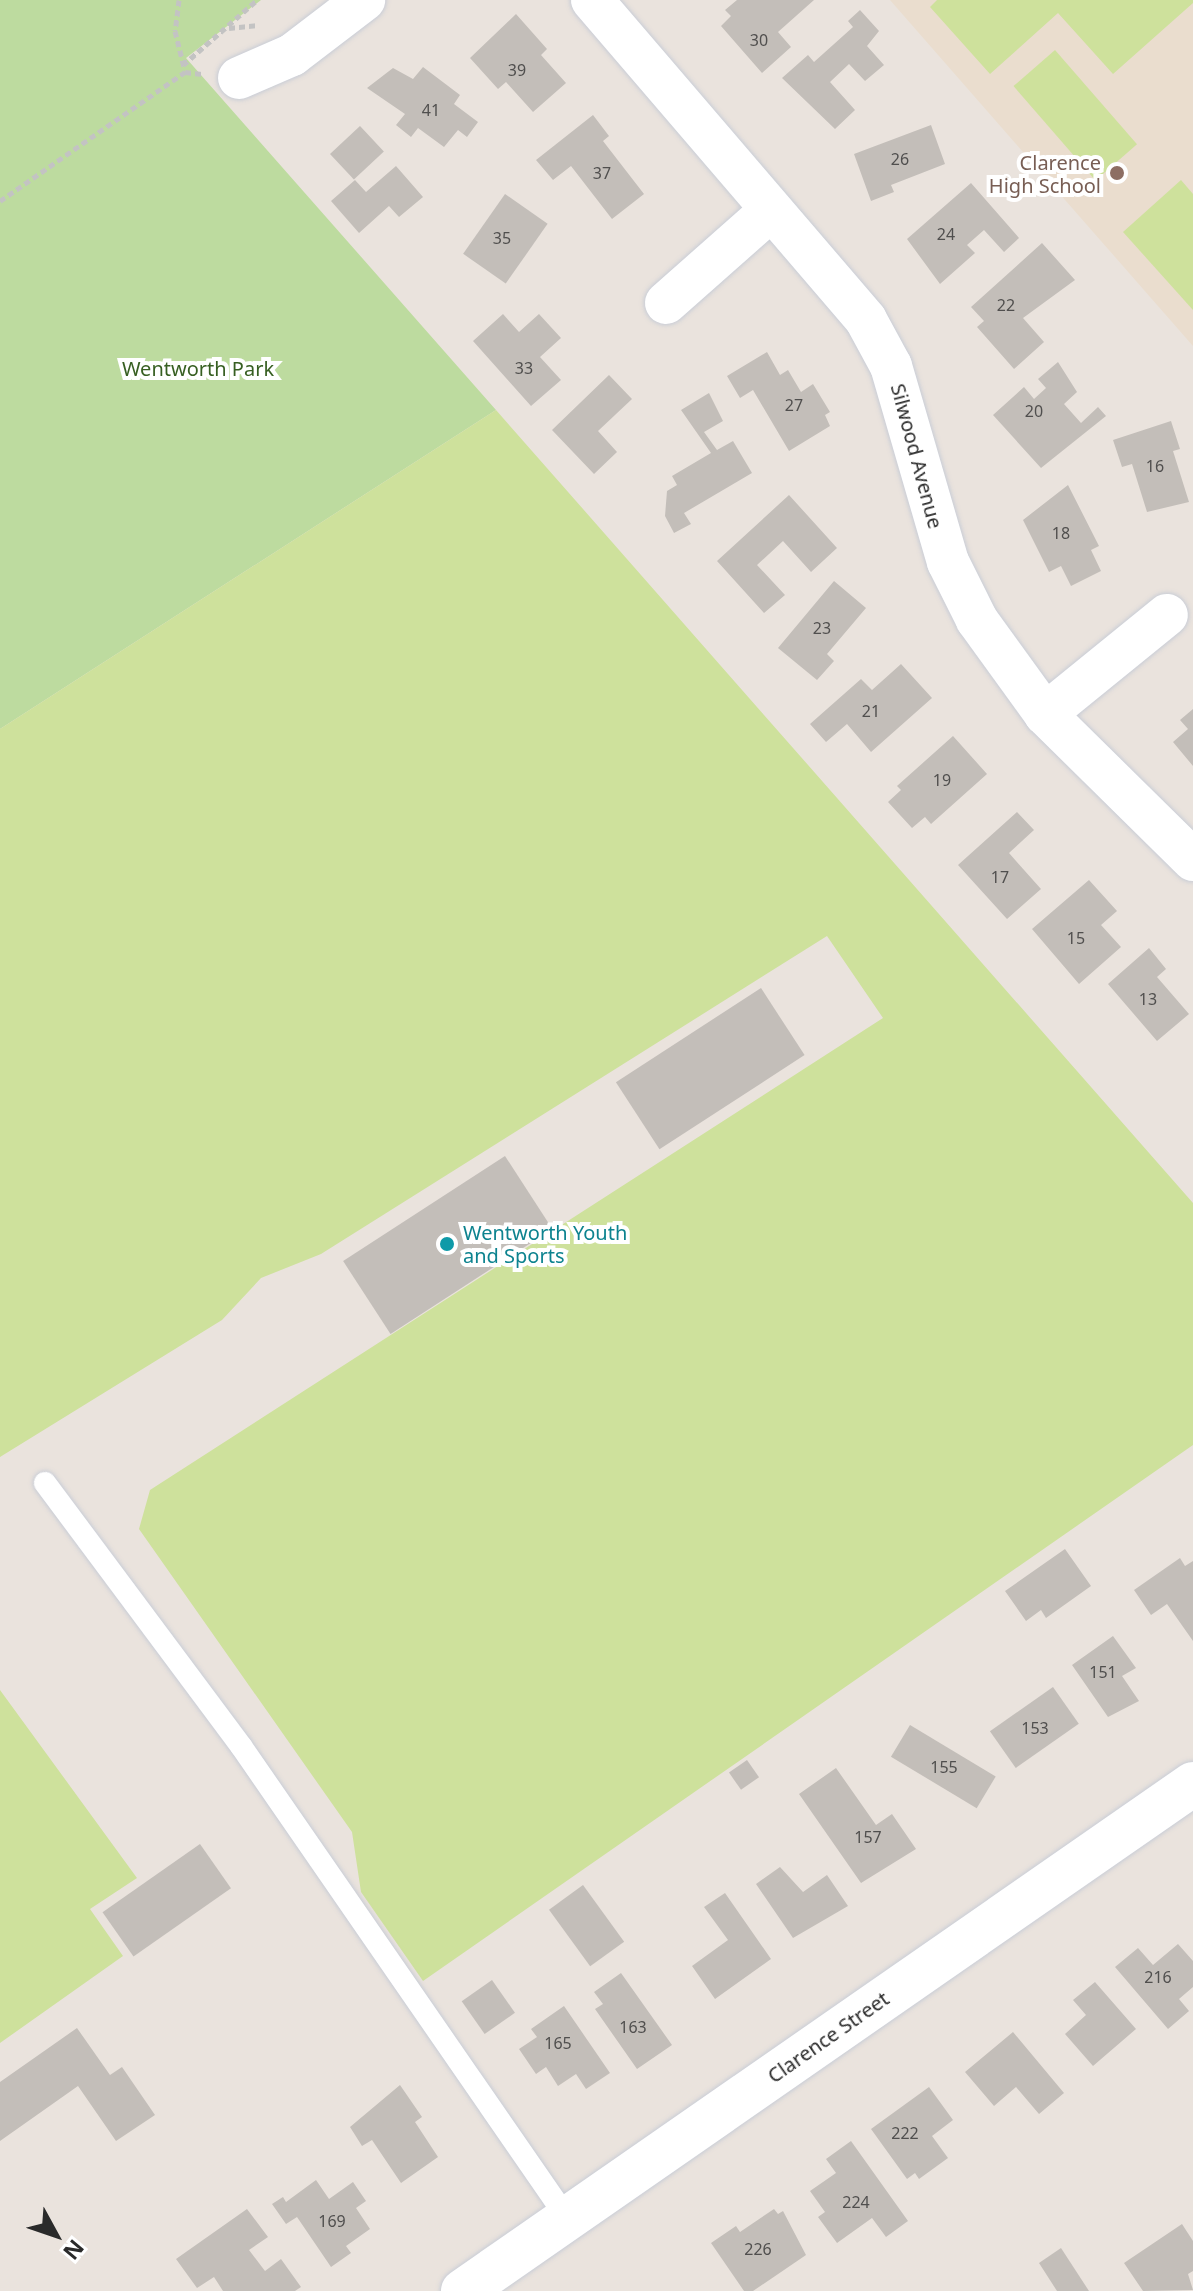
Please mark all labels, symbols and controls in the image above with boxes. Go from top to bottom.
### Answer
house number: 30 [750,30,768,50]
house number: 39 [508,60,526,80]
house number: 41 [422,100,440,120]
house number: 26 [891,149,909,169]
place label: Clarence High School [989,150,1101,197]
house number: 37 [593,163,611,183]
marker: Clarence High School [1108,164,1126,182]
house number: 24 [937,224,955,244]
house number: 35 [493,228,511,248]
house number: 22 [997,295,1015,315]
park label: Wentworth Park [122,356,274,380]
house number: 33 [515,358,533,378]
street label: Silwood Avenue [886,381,948,531]
house number: 27 [785,395,803,415]
house number: 20 [1025,401,1043,421]
house number: 16 [1146,456,1164,476]
house number: 18 [1052,523,1070,543]
house number: 23 [813,618,831,638]
house number: 21 [862,701,880,721]
house number: 19 [933,770,951,790]
house number: 17 [991,867,1009,887]
house number: 15 [1067,928,1085,948]
house number: 13 [1139,989,1157,1009]
place label: Wentworth Youth and Sports [463,1220,627,1267]
marker: Wentworth Youth and Sports [438,1235,456,1253]
house number: 151 [1089,1662,1117,1682]
house number: 153 [1021,1718,1049,1738]
house number: 155 [930,1757,958,1777]
house number: 157 [854,1827,882,1847]
house number: 216 [1144,1967,1172,1987]
street label: Clarence Street [763,1986,893,2088]
house number: 163 [619,2017,647,2037]
house number: 165 [544,2033,572,2053]
house number: 222 [891,2123,919,2143]
house number: 224 [842,2192,870,2212]
north arrow [16,2195,96,2275]
house number: 169 [318,2211,346,2231]
text: N [57,2234,92,2267]
house number: 226 [744,2239,772,2259]

